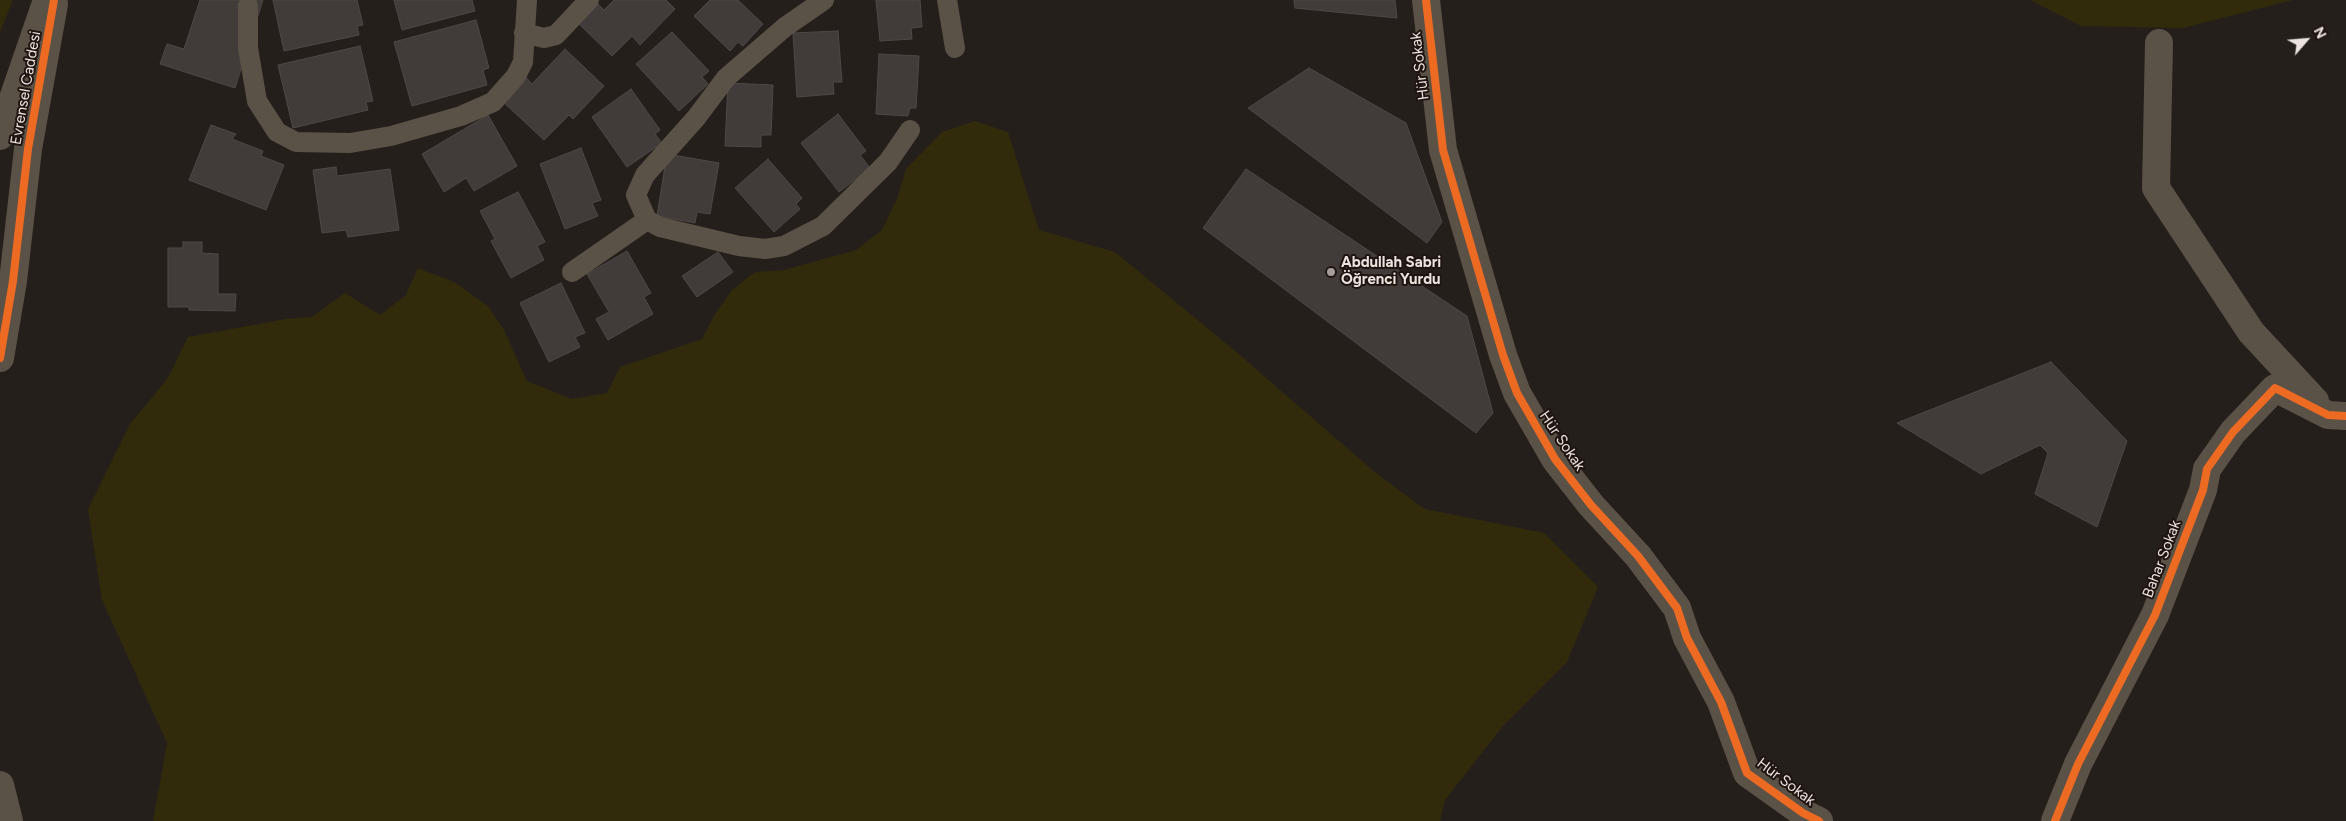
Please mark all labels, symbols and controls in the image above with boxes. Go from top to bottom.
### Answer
north arrow [2281,15,2331,65]
text: N [2310,24,2330,42]
street label: Evrensel Caddesi [7,30,45,146]
street label: Hür Sokak [1407,31,1433,101]
place label: Abdullah Sabri Öğrenci Yurdu [1341,254,1441,289]
marker: Abdullah Sabri Öğrenci Yurdu [1325,266,1337,278]
street label: Hür Sokak [1535,408,1589,474]
street label: Bahar Sokak [2139,518,2185,600]
street label: Hür Sokak [1753,754,1819,810]

